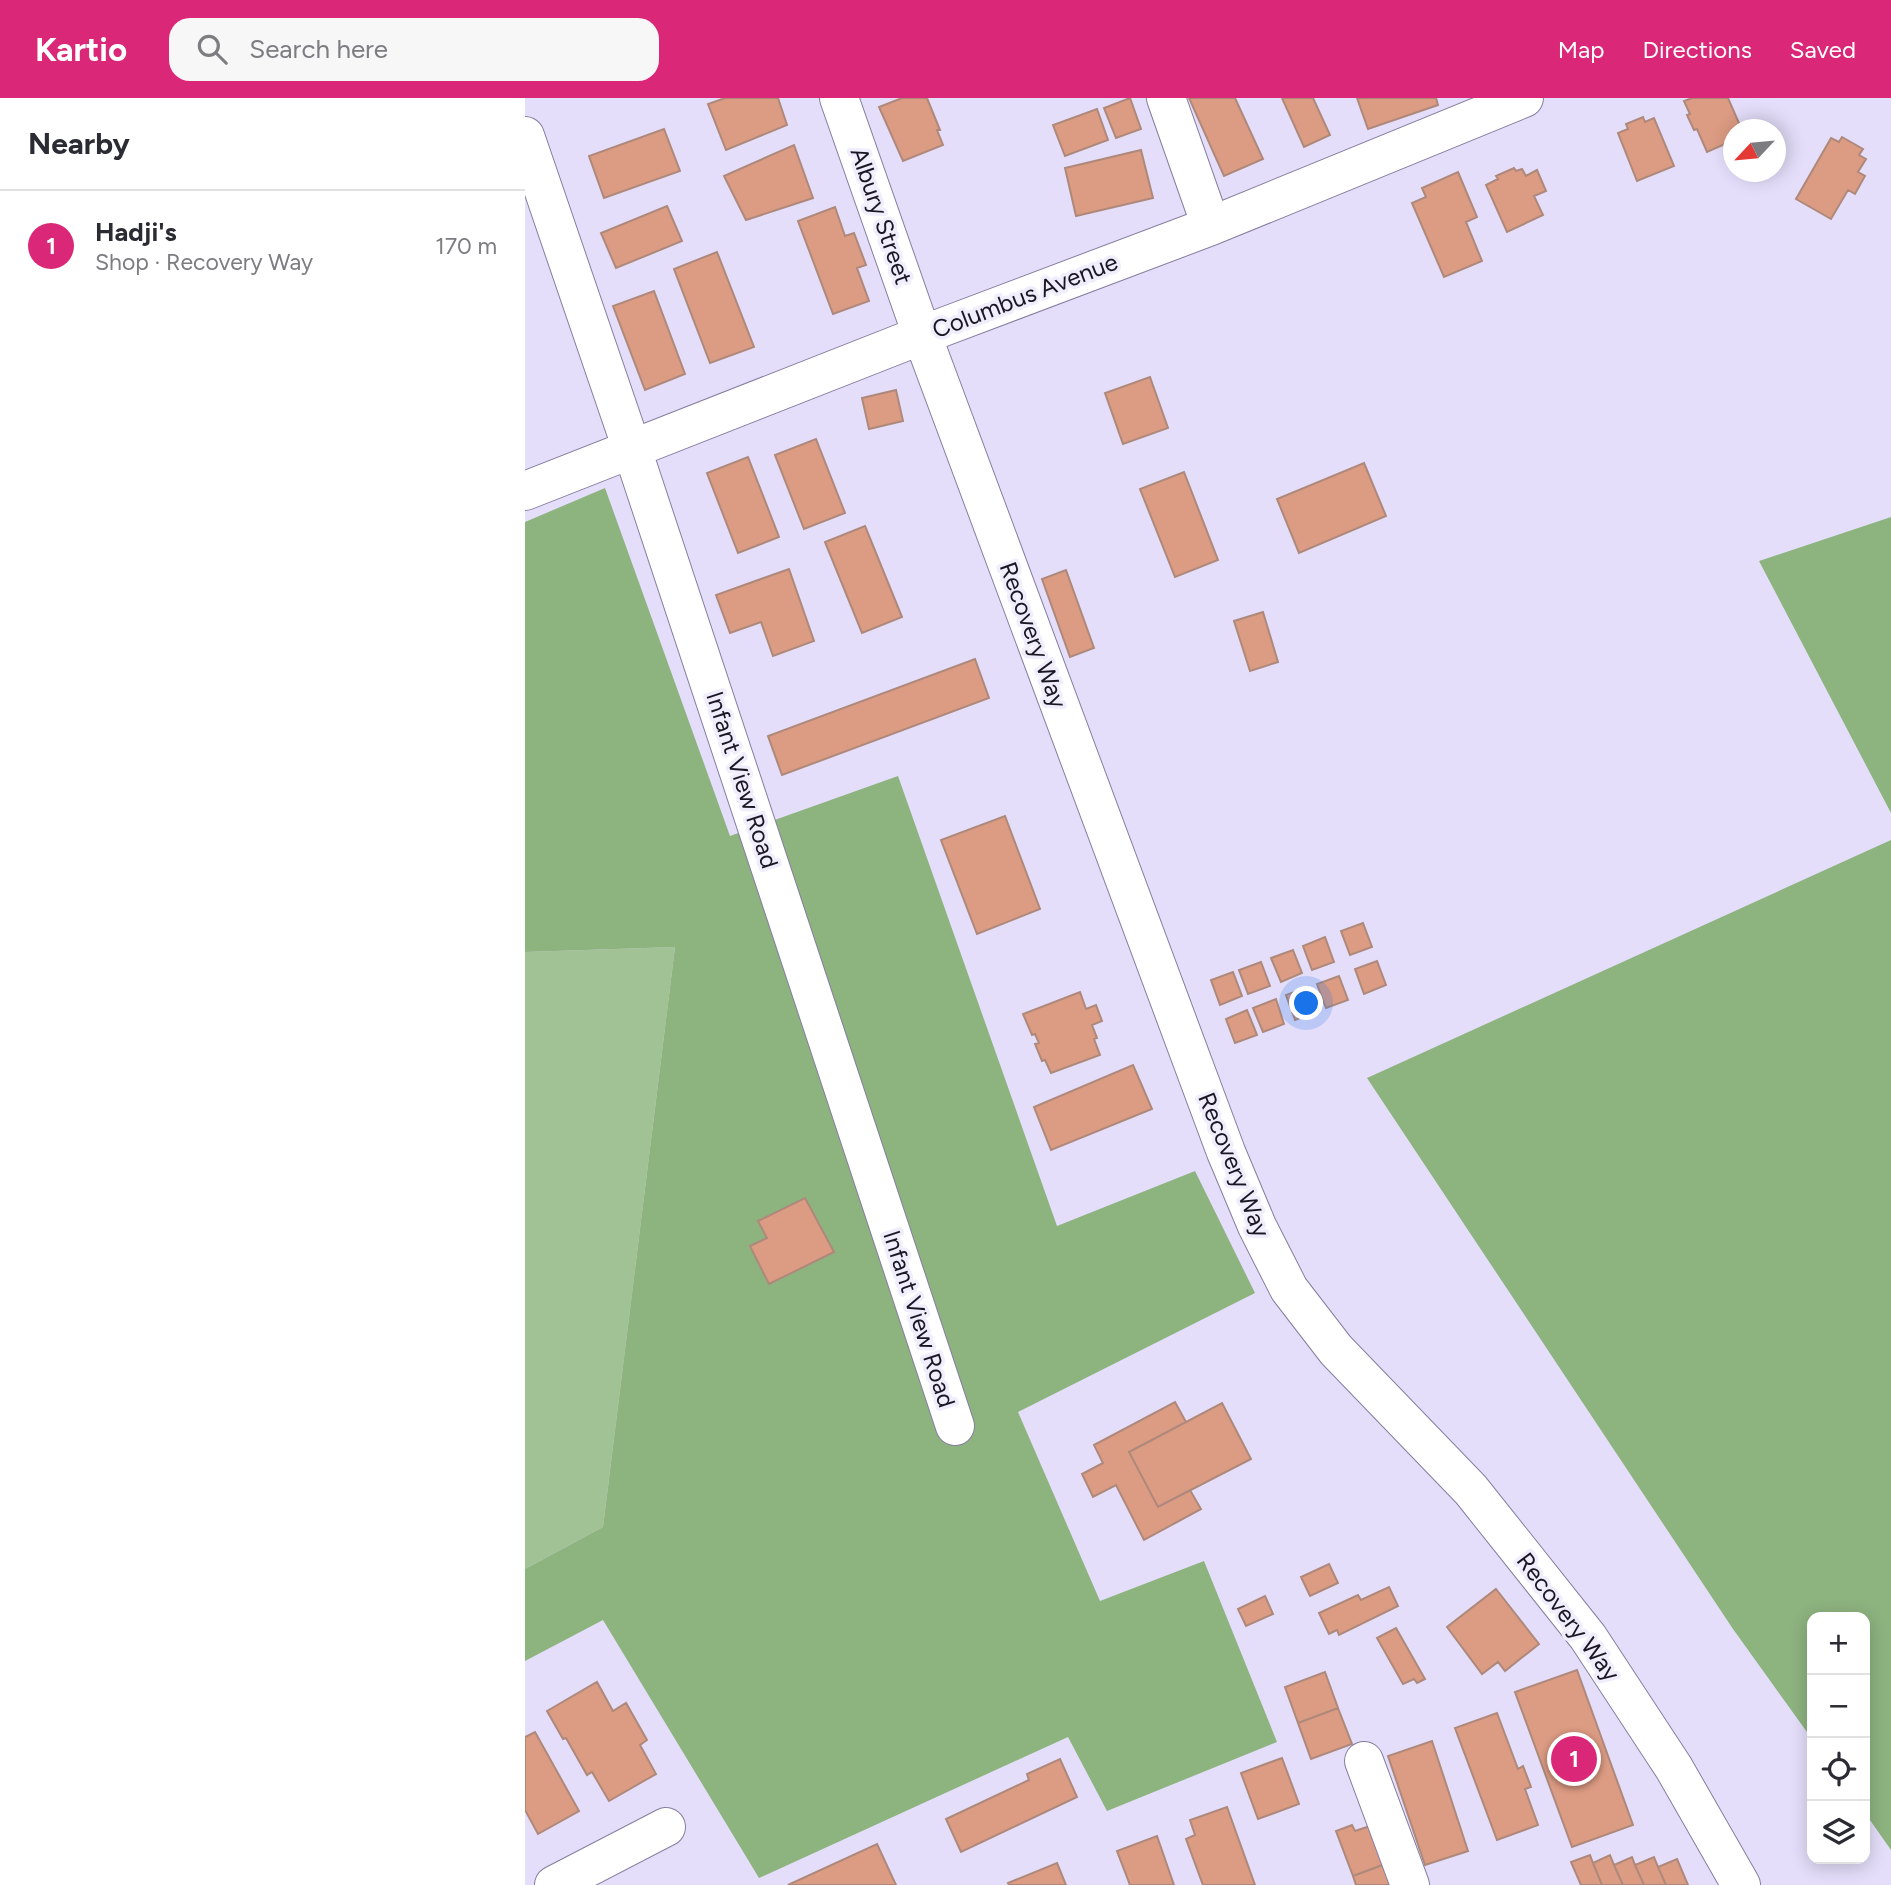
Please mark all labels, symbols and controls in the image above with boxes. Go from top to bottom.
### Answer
search box [169,18,659,81]
text: Kartio [35,30,127,69]
icon: search [193,30,231,68]
text: Search here [249,33,388,65]
text: Map [1558,35,1604,64]
text: Directions [1642,35,1752,64]
text: Saved [1790,35,1856,64]
north arrow [1723,119,1786,182]
text: Nearby [28,125,130,162]
street label: Albury Street [845,144,918,288]
text: Hadji's [95,216,177,248]
text: 1 [46,232,56,260]
text: 170 m [435,232,497,260]
street label: Columbus Avenue [928,247,1122,344]
text: Shop · Recovery Way [95,248,313,276]
street label: Recovery Way [994,558,1073,712]
street label: Infant View Road [700,688,785,872]
your location [1289,986,1323,1020]
street label: Recovery Way [1192,1088,1277,1242]
street label: Infant View Road [877,1227,962,1411]
street label: Recovery Way [1511,1547,1626,1687]
map controls [1807,1612,1870,1864]
button: + [1807,1612,1870,1675]
button: − [1807,1675,1870,1738]
pin: 1 [1551,1733,1597,1785]
button: locate [1807,1738,1870,1801]
button: layers [1807,1801,1870,1864]

